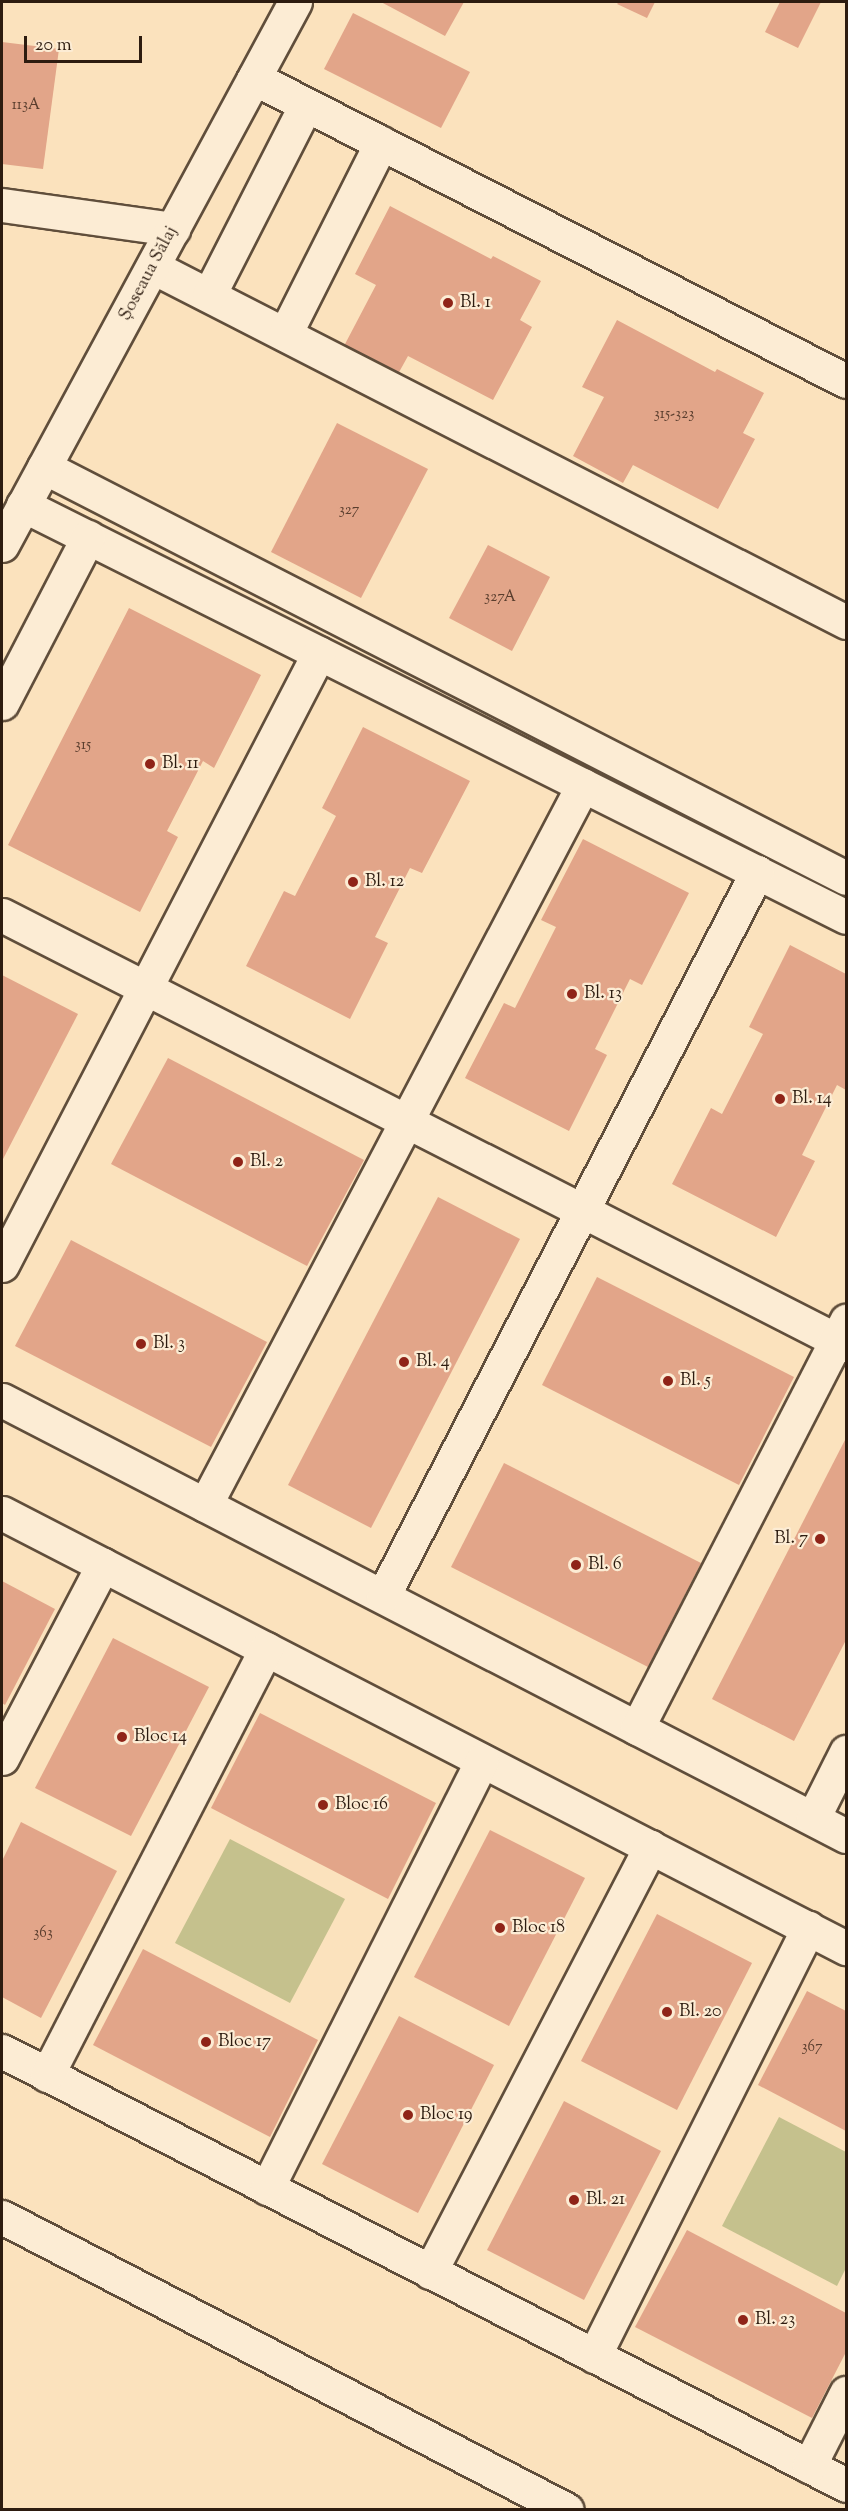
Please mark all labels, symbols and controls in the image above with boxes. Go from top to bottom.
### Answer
scale bar [27,24,146,62]
text: 20 m [35,33,72,59]
house number: 113A [12,97,40,115]
street label: Șoseaua Sălaj [115,223,183,325]
place label: Bl. 1 [460,292,491,314]
marker: Bl. 1 [441,296,455,310]
house number: 315-323 [654,406,694,424]
house number: 327 [339,502,359,520]
house number: 327A [484,589,516,607]
house number: 315 [75,737,91,755]
place label: Bl. 11 [162,753,199,775]
marker: Bl. 11 [143,757,157,771]
place label: Bl. 12 [365,871,404,893]
marker: Bl. 12 [346,875,360,889]
place label: Bl. 13 [584,983,622,1005]
marker: Bl. 13 [565,987,579,1001]
place label: Bl. 14 [792,1088,832,1110]
marker: Bl. 14 [773,1092,787,1106]
place label: Bl. 2 [250,1151,283,1173]
marker: Bl. 2 [231,1155,245,1169]
place label: Bl. 3 [153,1333,185,1355]
marker: Bl. 3 [134,1337,148,1351]
place label: Bl. 4 [416,1351,450,1373]
marker: Bl. 4 [397,1355,411,1369]
place label: Bl. 5 [680,1370,711,1392]
marker: Bl. 5 [661,1374,675,1388]
place label: Bl. 7 [774,1528,808,1550]
marker: Bl. 7 [813,1532,827,1546]
place label: Bl. 6 [588,1554,622,1576]
marker: Bl. 6 [569,1558,583,1572]
place label: Bloc 14 [134,1726,187,1748]
marker: Bloc 14 [115,1730,129,1744]
place label: Bloc 16 [335,1794,388,1816]
marker: Bloc 16 [316,1798,330,1812]
place label: Bloc 18 [512,1917,565,1939]
marker: Bloc 18 [493,1921,507,1935]
house number: 363 [33,1925,53,1943]
place label: Bl. 20 [679,2001,722,2023]
marker: Bl. 20 [660,2005,674,2019]
place label: Bloc 17 [218,2031,271,2053]
marker: Bloc 17 [199,2035,213,2049]
house number: 367 [802,2039,822,2057]
place label: Bloc 19 [420,2104,473,2126]
marker: Bloc 19 [401,2108,415,2122]
place label: Bl. 21 [586,2189,625,2211]
marker: Bl. 21 [567,2193,581,2207]
place label: Bl. 23 [755,2309,795,2331]
marker: Bl. 23 [736,2313,750,2327]

